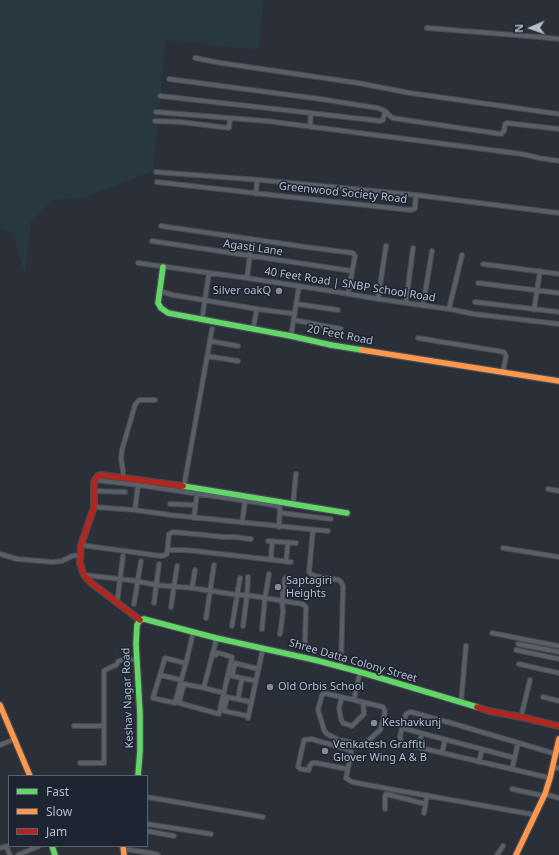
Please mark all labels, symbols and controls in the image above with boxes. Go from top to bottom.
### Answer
north arrow [511,8,551,48]
text: N [511,24,526,33]
street label: Greenwood Society Road [278,180,408,206]
street label: Agasti Lane [222,237,284,259]
street label: 40 Feet Road | SNBP School Road [263,265,437,305]
place label: Silver oakQ [213,284,271,298]
marker: Silver oakQ [274,286,284,296]
street label: 20 Feet Road [306,322,374,348]
place label: Saptagiri Heights [286,574,332,600]
marker: Saptagiri Heights [273,582,283,592]
street label: Shree Datta Colony Street [287,636,419,686]
street label: Keshav Nagar Road [120,647,136,749]
place label: Old Orbis School [278,680,364,694]
marker: Old Orbis School [265,682,275,692]
place label: Keshavkunj [382,716,441,730]
marker: Keshavkunj [369,718,379,728]
place label: Venkatesh Graffiti Glover Wing A & B [333,738,427,764]
marker: Venkatesh Graffiti Glover Wing A & B [320,746,330,756]
legend [8,775,148,847]
text: Fast [46,783,69,800]
text: Slow [46,803,72,820]
text: Jam [46,823,67,840]

